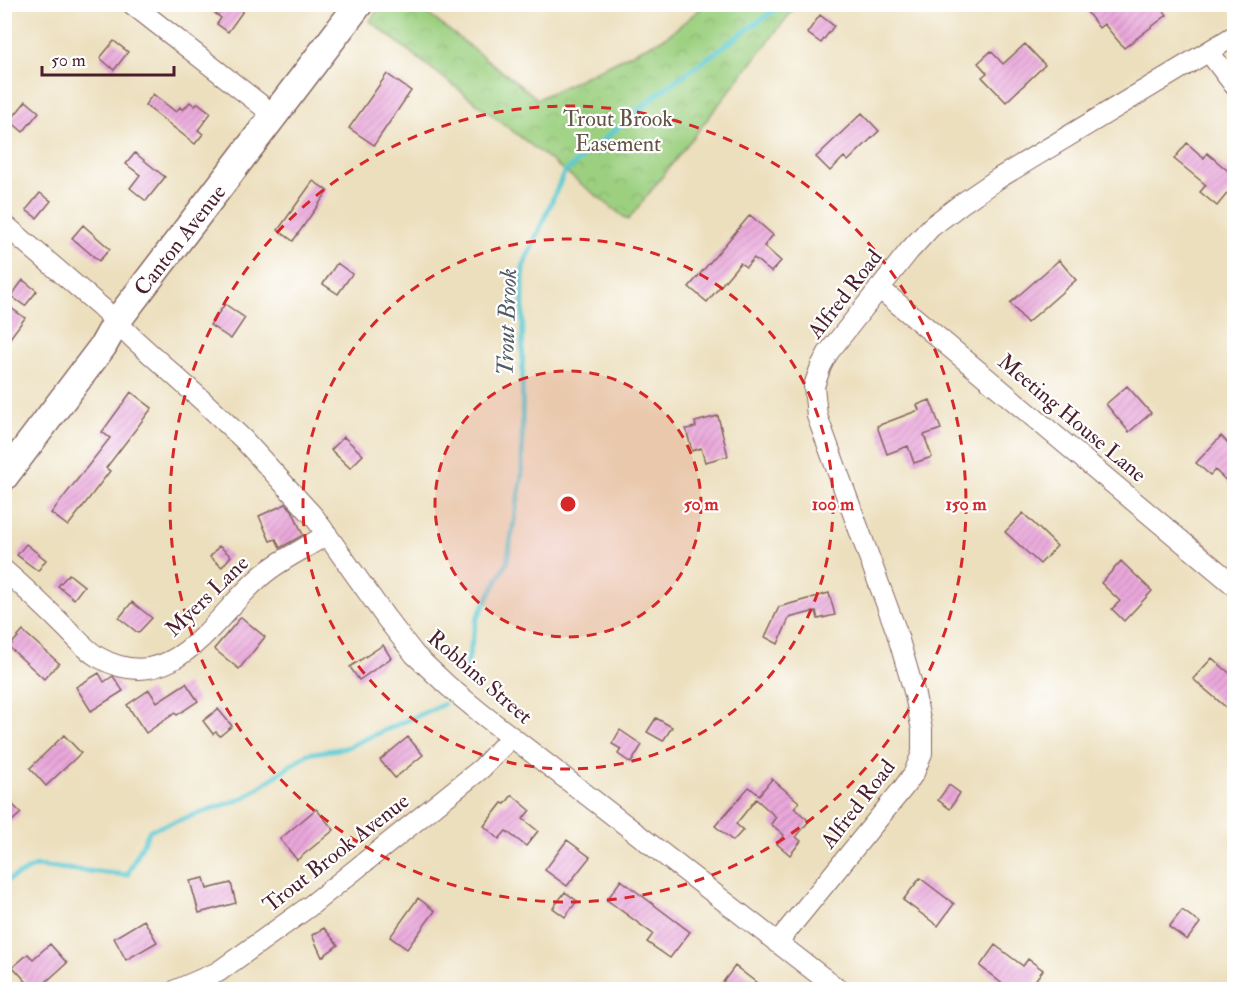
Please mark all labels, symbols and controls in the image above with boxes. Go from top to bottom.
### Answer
scale bar [42,39,174,77]
text: 50 m [51,49,86,72]
park label: Trout Brook Easement [563,105,673,158]
street label: Canton Avenue [128,179,232,301]
street label: Alfred Road [801,244,889,345]
water label: Trout Brook [490,268,524,376]
street label: Meeting House Lane [992,348,1152,488]
text: 50 m [684,493,719,516]
text: 100 m [812,493,855,516]
text: 150 m [945,493,988,516]
centre of rings [558,494,578,514]
street label: Myers Lane [159,549,255,643]
street label: Robbins Street [422,624,538,730]
street label: Alfred Road [814,754,902,855]
street label: Trout Brook Avenue [257,787,415,919]

